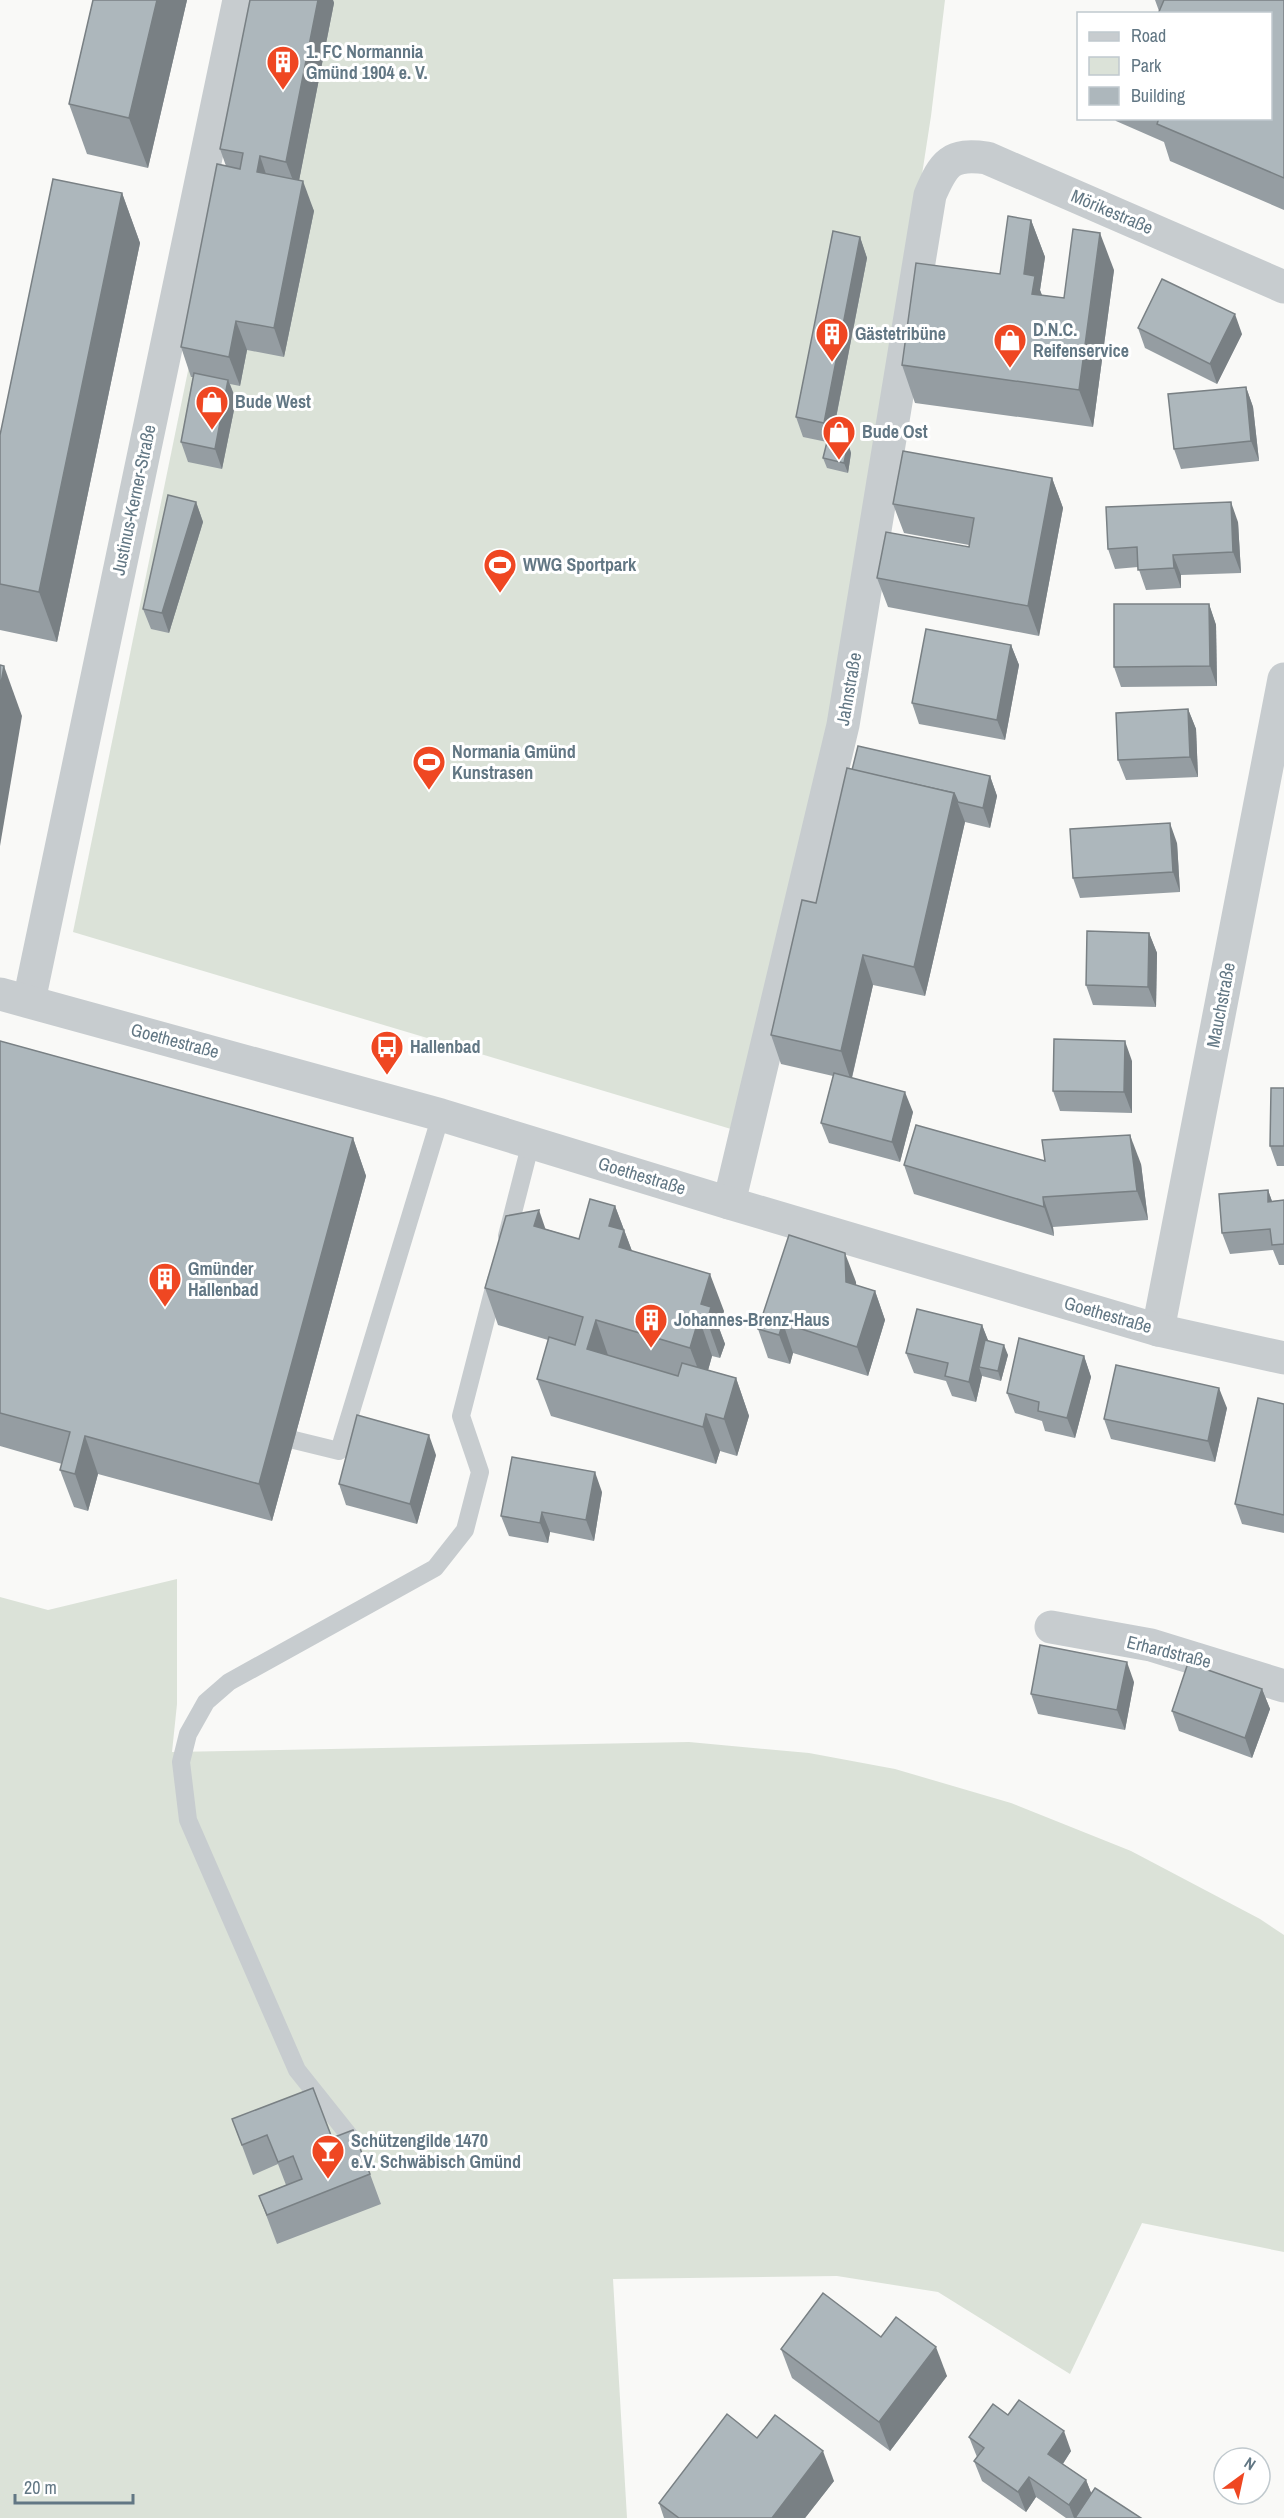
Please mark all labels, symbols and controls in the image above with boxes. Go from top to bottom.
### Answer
legend [1077,12,1272,120]
text: Road [1131,23,1166,48]
place label: 1. FC Normannia Gmünd 1904 e. V. [306,39,428,85]
building icon: 1. FC Normannia Gmünd 1904 e. V. [265,44,301,91]
text: Park [1131,53,1162,78]
text: Building [1131,83,1186,108]
street label: Mörikestraße [1067,183,1157,240]
building icon: Gästetribüne [814,316,850,363]
place label: D.N.C. Reifenservice [1033,317,1129,363]
place label: Gästetribüne [855,321,946,346]
shop icon: D.N.C. Reifenservice [992,322,1028,369]
shop icon: Bude West [194,384,230,431]
place label: Bude West [235,389,311,414]
shop icon: Bude Ost [821,414,857,461]
place label: Bude Ost [862,419,928,444]
street label: Justinus-Kerner-Straße [105,422,162,578]
sports icon: WWG Sportpark [482,547,518,594]
place label: WWG Sportpark [523,552,637,577]
street label: Jahnstraße [830,650,867,727]
place label: Normania Gmünd Kunstrasen [452,739,576,785]
sports icon: Normania Gmünd Kunstrasen [411,744,447,791]
street label: Mauchstraße [1200,960,1241,1050]
street label: Goethestraße [128,1017,222,1064]
bus stop icon: Hallenbad [369,1029,405,1076]
place label: Hallenbad [410,1034,481,1059]
street label: Goethestraße [595,1150,689,1201]
place label: Gmünder Hallenbad [188,1256,259,1302]
building icon: Gmünder Hallenbad [147,1261,183,1308]
street label: Goethestraße [1061,1290,1155,1339]
building icon: Johannes-Brenz-Haus [633,1302,669,1349]
place label: Johannes-Brenz-Haus [674,1307,830,1332]
street label: Erhardstraße [1124,1629,1214,1674]
place label: Schützengilde 1470 e.V. Schwäbisch Gmünd [351,2128,521,2174]
bar icon: Schützengilde 1470 e.V. Schwäbisch Gmünd [310,2133,346,2180]
north arrow [1212,2446,1272,2506]
text: N [1240,2452,1260,2475]
scale bar [15,2467,134,2505]
text: 20 m [24,2475,57,2500]

